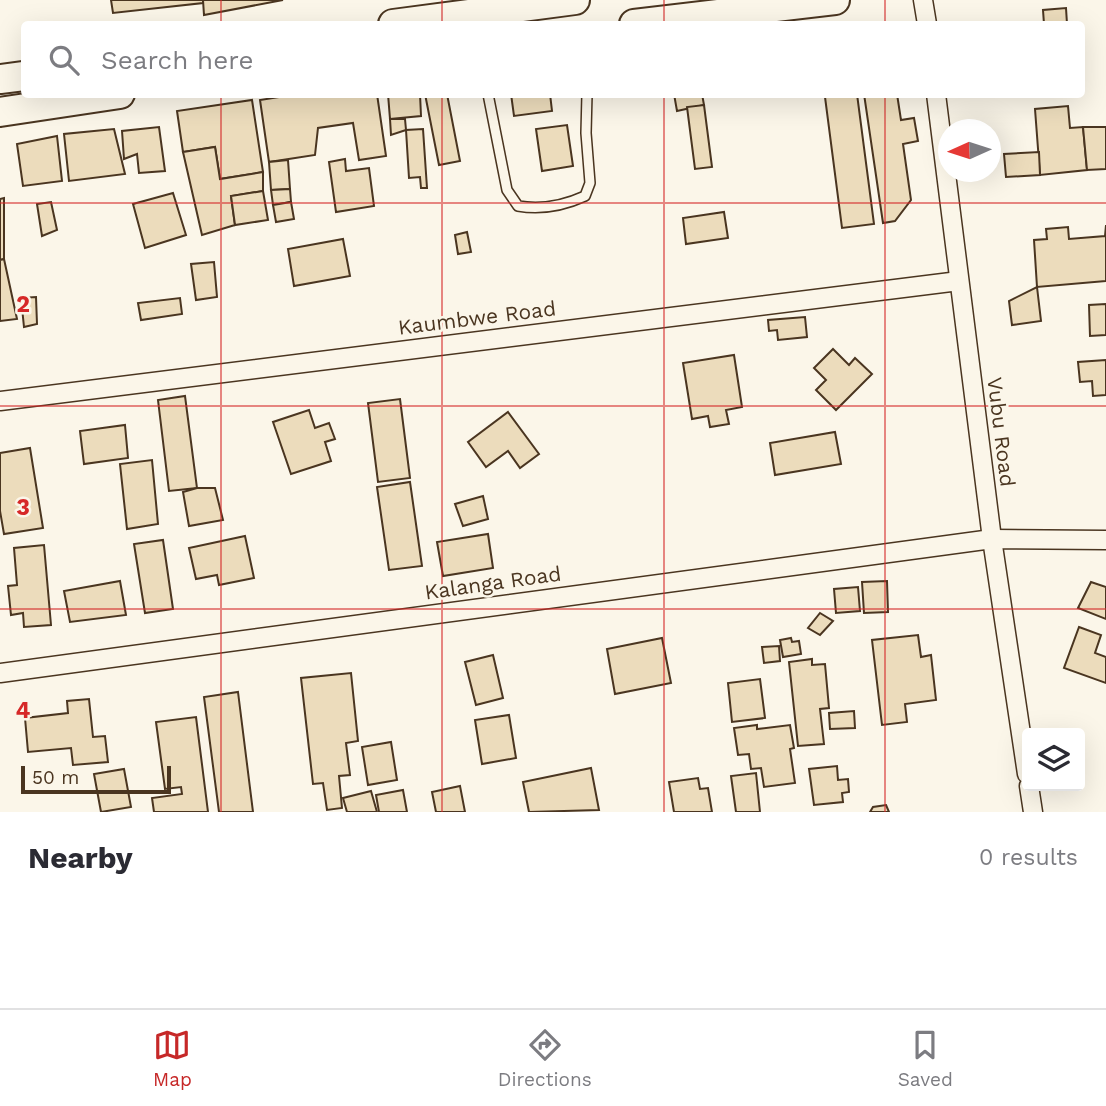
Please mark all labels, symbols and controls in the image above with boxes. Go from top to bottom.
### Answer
search box [21,21,1085,98]
icon: search [45,41,83,79]
text: Search here [101,45,253,75]
north arrow [938,119,1001,182]
text: 2 [16,291,30,318]
street label: Kaumbwe Road [397,295,557,340]
street label: Vubu Road [982,376,1021,488]
text: 3 [16,494,30,521]
street label: Kalanga Road [423,561,563,604]
text: 4 [16,697,31,724]
map controls [1022,728,1085,791]
button: layers [1022,728,1085,791]
scale bar [21,763,172,795]
text: 50 m [32,766,79,789]
text: Nearby [28,840,133,875]
text: 0 results [979,844,1078,871]
tab: Map [153,1026,192,1091]
tab: Directions [498,1026,592,1091]
tab: Saved [898,1026,953,1091]

